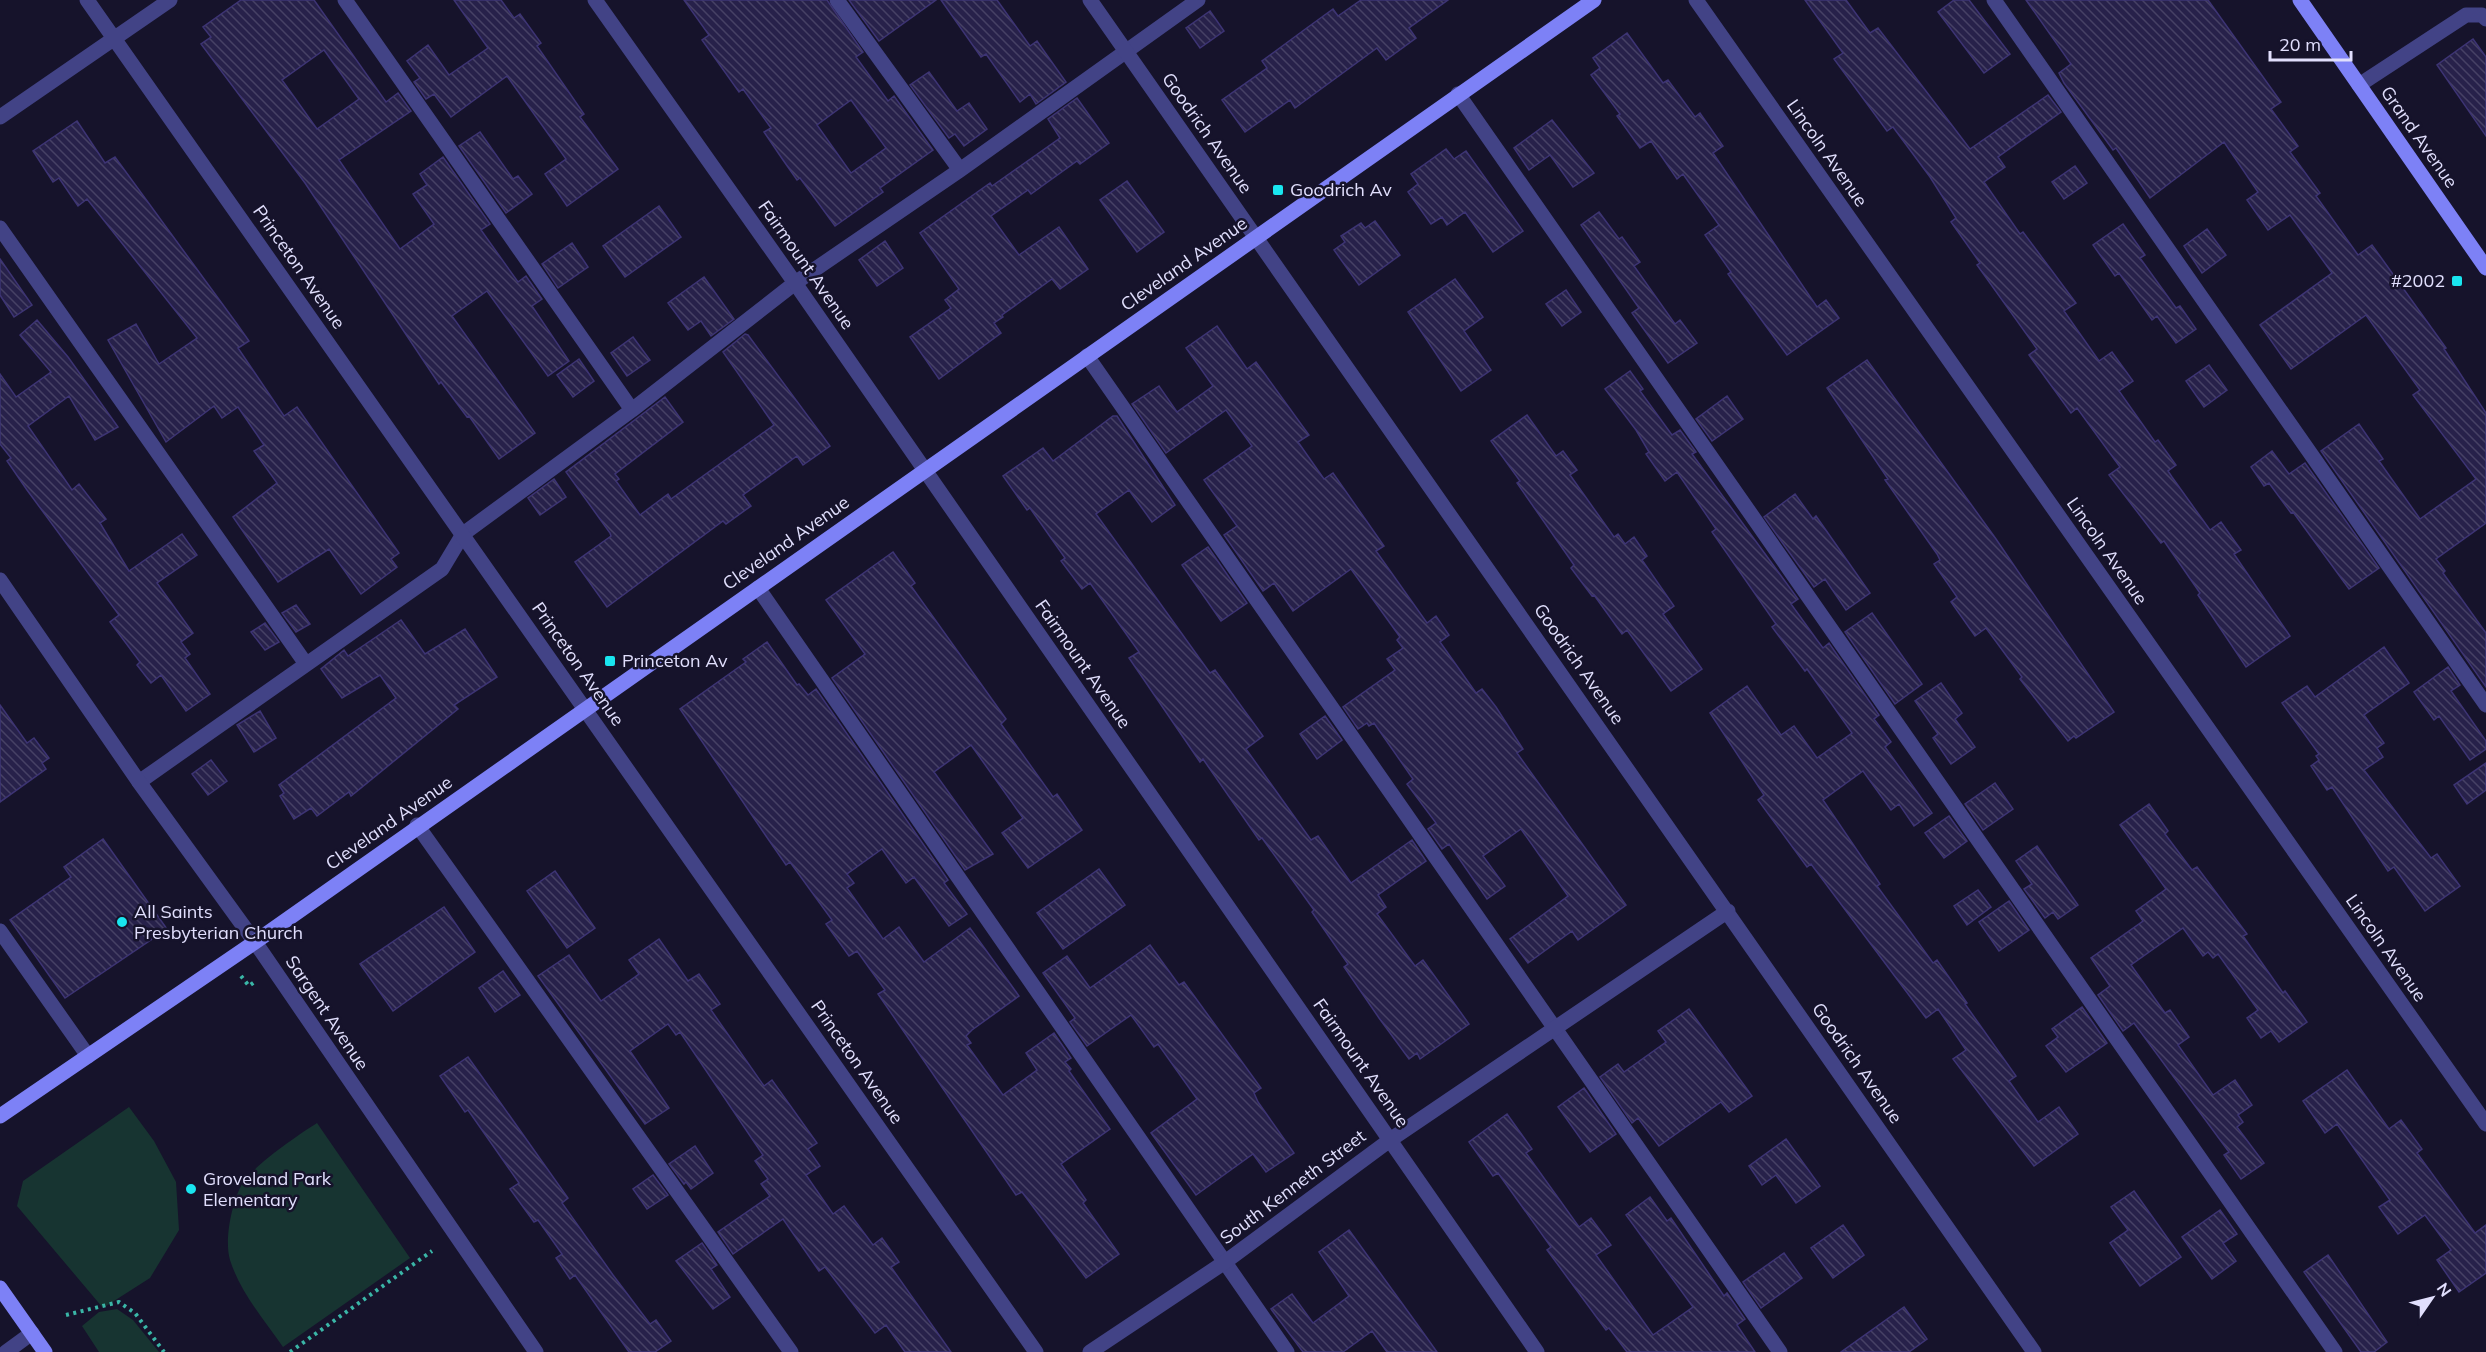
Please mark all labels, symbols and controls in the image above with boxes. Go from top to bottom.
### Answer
scale bar [2270,24,2351,62]
text: 20 m [2279,33,2321,56]
street label: Goodrich Avenue [1157,68,1258,198]
street label: Grand Avenue [2376,81,2463,192]
street label: Lincoln Avenue [1782,95,1873,211]
place label: Goodrich Av [1290,178,1392,201]
marker: Goodrich Av [1271,183,1285,197]
street label: Fairmount Avenue [753,196,859,334]
street label: Princeton Avenue [248,200,351,333]
street label: Cleveland Avenue [1116,211,1251,316]
place label: #2002 [2391,269,2445,292]
marker: #2002 [2450,274,2464,288]
street label: Cleveland Avenue [718,490,853,595]
street label: Lincoln Avenue [2062,493,2153,609]
street label: Fairmount Avenue [1030,595,1136,733]
street label: Princeton Avenue [527,597,630,730]
street label: Goodrich Avenue [1529,599,1630,729]
place label: Princeton Av [622,649,728,672]
marker: Princeton Av [603,654,617,668]
street label: Cleveland Avenue [321,770,456,875]
street label: Lincoln Avenue [2341,890,2432,1006]
place label: All Saints Presbyterian Church [134,900,303,944]
marker: All Saints Presbyterian Church [115,915,129,929]
street label: Sargent Avenue [281,951,374,1074]
street label: Fairmount Avenue [1308,994,1414,1132]
street label: Princeton Avenue [806,995,909,1128]
street label: Goodrich Avenue [1807,998,1908,1128]
street label: South Kenneth Street [1215,1124,1370,1249]
place label: Groveland Park Elementary [203,1167,332,1211]
marker: Groveland Park Elementary [184,1182,198,1196]
north arrow [2402,1268,2462,1328]
text: N [2433,1279,2456,1300]

